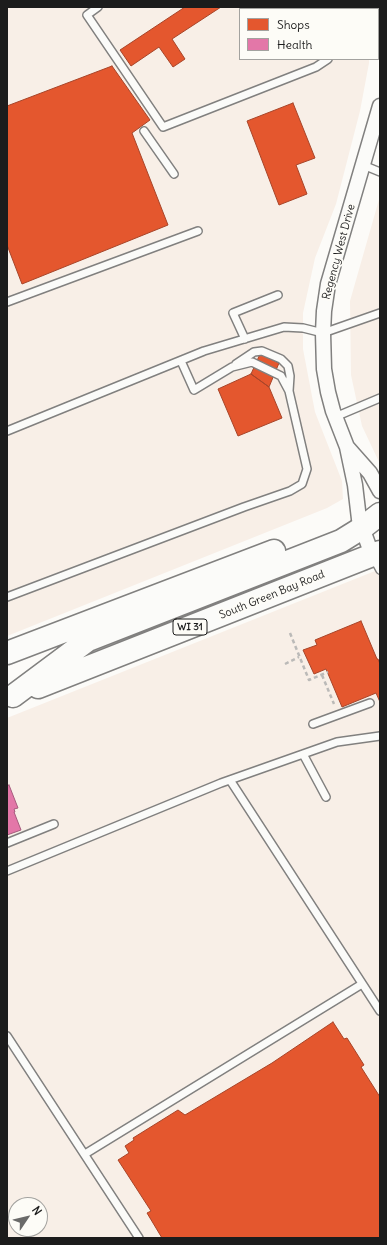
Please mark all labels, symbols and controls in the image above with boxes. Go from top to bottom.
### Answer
legend [239,8,379,60]
text: Shops [277,17,310,32]
text: Health [277,37,313,52]
street label: Regency West Drive [320,203,358,301]
street label: South Green Bay Road [217,568,327,622]
road number: WI 31 [173,619,207,635]
north arrow [8,1197,48,1237]
text: N [29,1204,45,1218]

